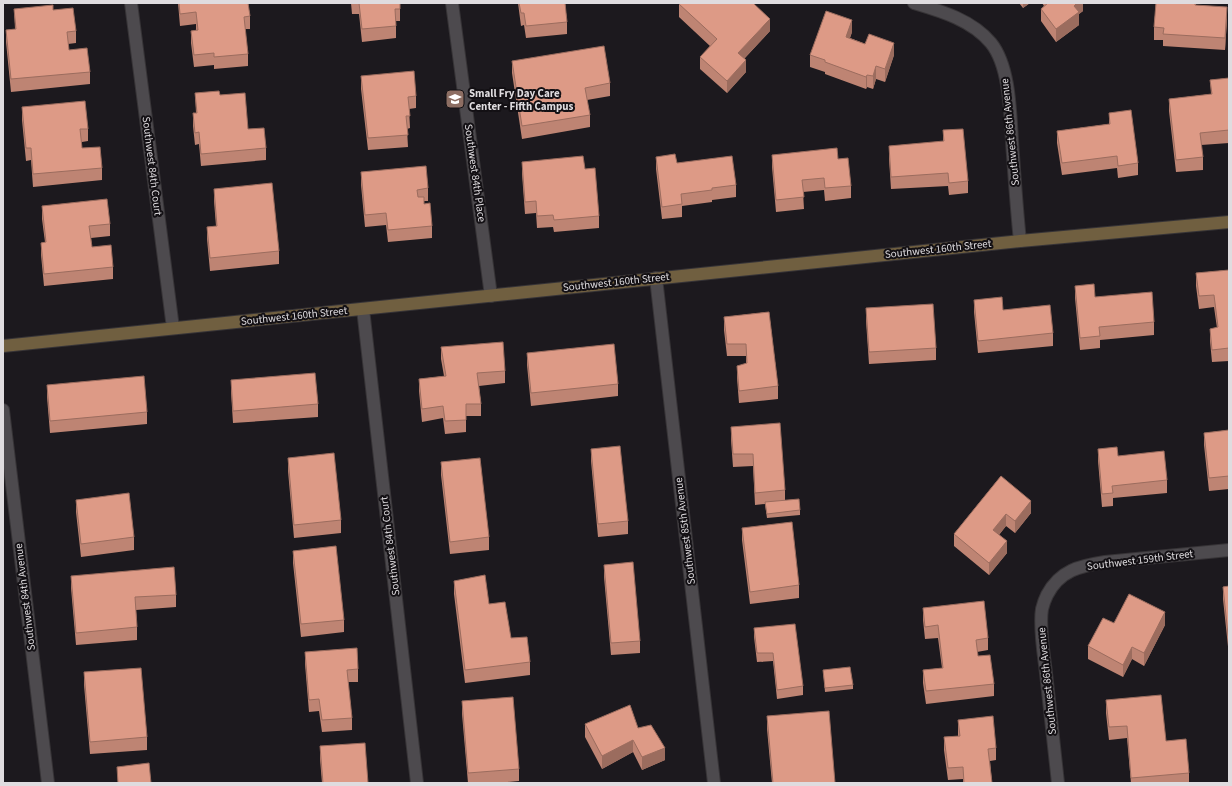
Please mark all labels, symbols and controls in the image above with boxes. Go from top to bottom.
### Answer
street label: Southwest 86th Avenue [997,77,1023,186]
place label: Small Fry Day Care Center - Fifth Campus [469,86,574,114]
school or university icon: Small Fry Day Care Center - Fifth Campus [444,88,466,110]
street label: Southwest 84th Court [138,116,166,217]
street label: Southwest 84th Place [461,123,489,223]
street label: Southwest 160th Street [884,236,992,262]
street label: Southwest 160th Street [562,269,670,295]
street label: Southwest 160th Street [240,303,348,329]
street label: Southwest 85th Avenue [671,476,699,585]
street label: Southwest 84th Court [376,495,404,596]
street label: Southwest 84th Avenue [11,542,39,651]
street label: Southwest 159th Street [1086,546,1194,574]
street label: Southwest 86th Avenue [1034,626,1060,735]

